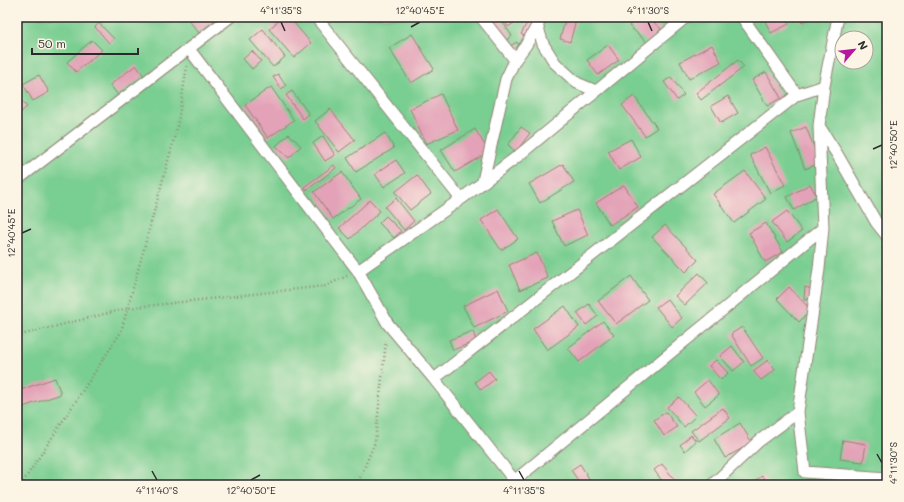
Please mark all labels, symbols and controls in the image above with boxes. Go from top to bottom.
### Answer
text: 4°11'35"S [260,3,302,17]
text: 12°40'45"E [395,3,445,17]
text: 4°11'30"S [627,3,669,17]
scale bar [32,30,138,56]
north arrow [834,30,874,70]
text: 50 m [38,35,66,51]
text: N [855,38,872,52]
text: 12°40'50"E [886,120,900,170]
text: 12°40'45"E [4,208,18,258]
text: 4°11'30"S [886,442,900,484]
text: 4°11'40"S [136,483,178,497]
text: 12°40'50"E [226,483,276,497]
text: 4°11'35"S [503,483,545,497]

